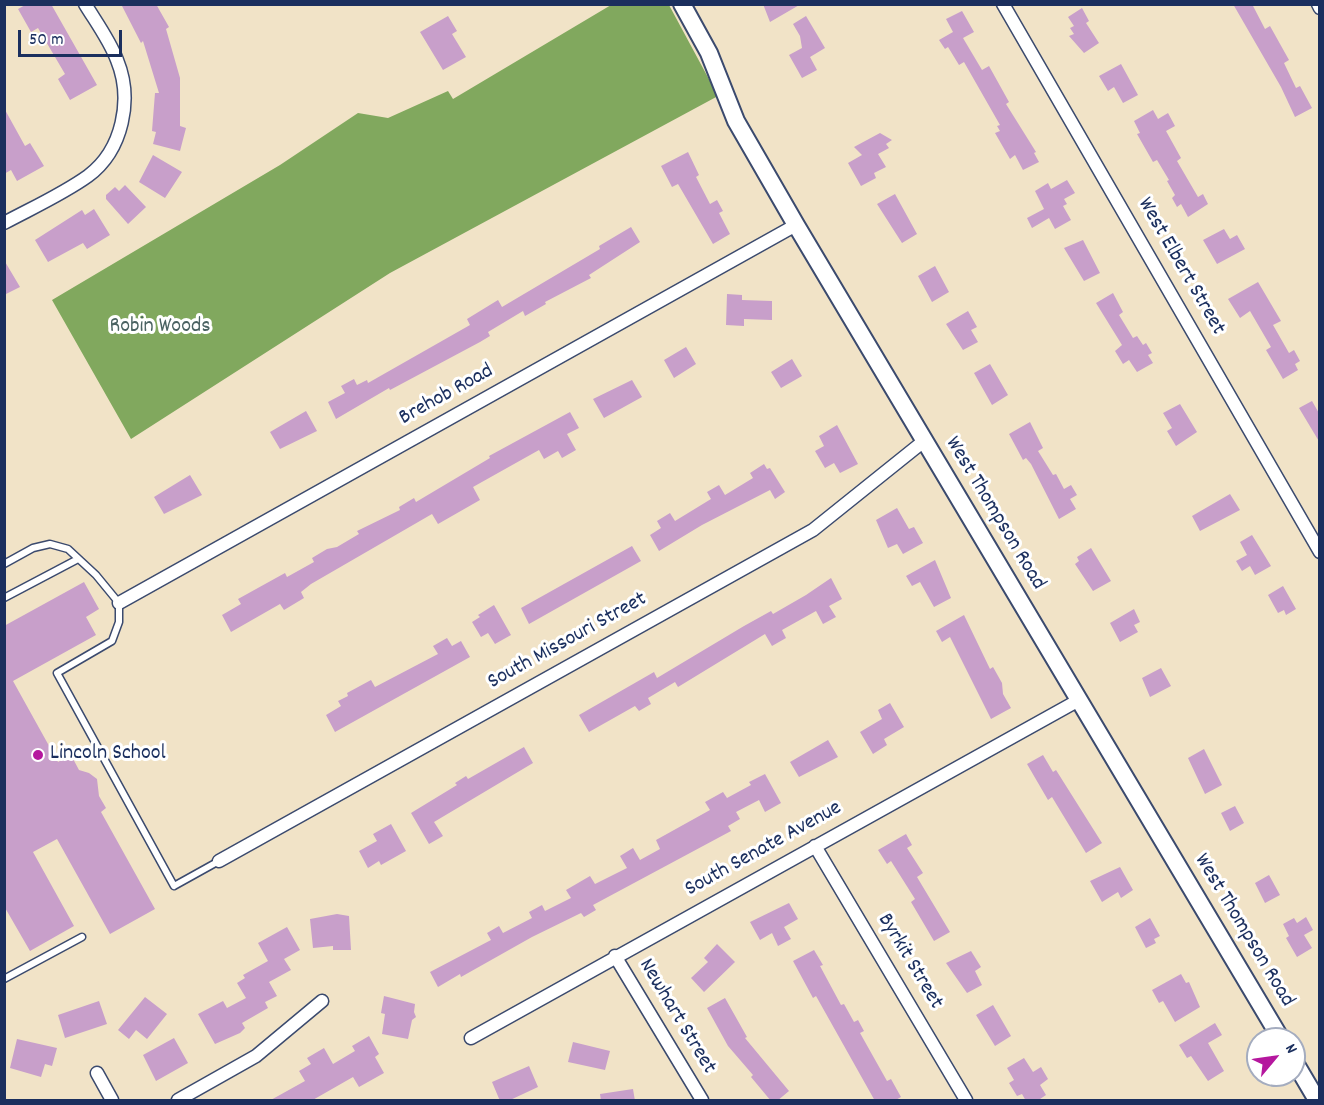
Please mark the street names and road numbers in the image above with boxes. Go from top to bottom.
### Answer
street label: West Elbert Street [1130,194,1230,340]
street label: Brehob Road [395,359,499,433]
street label: West Thompson Road [938,433,1050,595]
street label: South Missouri Street [484,587,652,697]
street label: South Senate Avenue [681,796,847,904]
street label: West Thompson Road [1187,850,1299,1012]
street label: Byrkit Street [870,909,948,1015]
street label: Newhart Street [631,955,721,1079]

